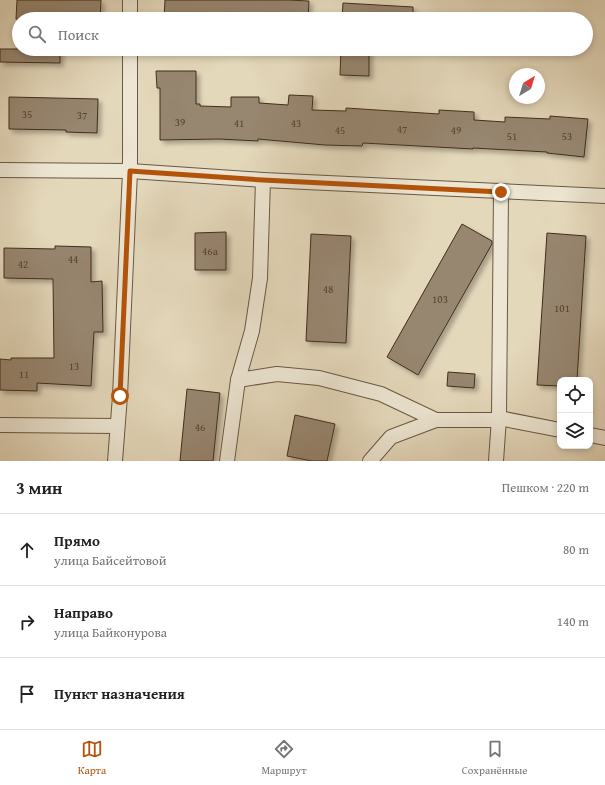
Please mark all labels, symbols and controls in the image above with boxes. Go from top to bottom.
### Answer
search box [12,12,593,56]
icon: search [26,23,48,45]
text: Поиск [58,24,99,45]
north arrow [509,68,545,104]
house number: 35 [22,106,32,122]
house number: 37 [77,107,87,123]
house number: 39 [175,114,185,130]
house number: 41 [234,115,244,131]
house number: 43 [291,115,301,131]
house number: 47 [397,121,407,137]
house number: 45 [335,122,345,138]
house number: 49 [451,122,461,138]
house number: 51 [507,128,517,144]
house number: 53 [562,128,572,144]
route end [492,183,510,201]
house number: 46а [202,243,219,259]
house number: 44 [68,251,78,267]
house number: 42 [18,256,28,272]
house number: 48 [323,281,333,297]
house number: 103 [432,291,448,307]
house number: 101 [554,300,570,316]
house number: 13 [69,358,79,374]
house number: 11 [19,366,29,382]
map controls [557,377,593,449]
button: locate [557,377,593,413]
route start [111,387,129,405]
button: layers [557,413,593,449]
house number: 46 [195,419,205,435]
text: 3 мин [16,475,62,500]
text: Пешком · 220 m [502,478,589,497]
text: Прямо [54,530,100,551]
icon: ahead [16,539,38,561]
text: 80 m [563,540,589,559]
text: улица Байсейтовой [54,551,166,570]
text: Направо [54,602,113,623]
icon: right [16,611,38,633]
text: 140 m [557,612,589,631]
text: улица Байконурова [54,623,167,642]
icon: arrive [16,683,38,705]
text: Пункт назначения [54,683,185,704]
tab: Карта [78,738,106,778]
tab: Маршрут [261,738,306,778]
tab: Сохранённые [462,738,527,778]

